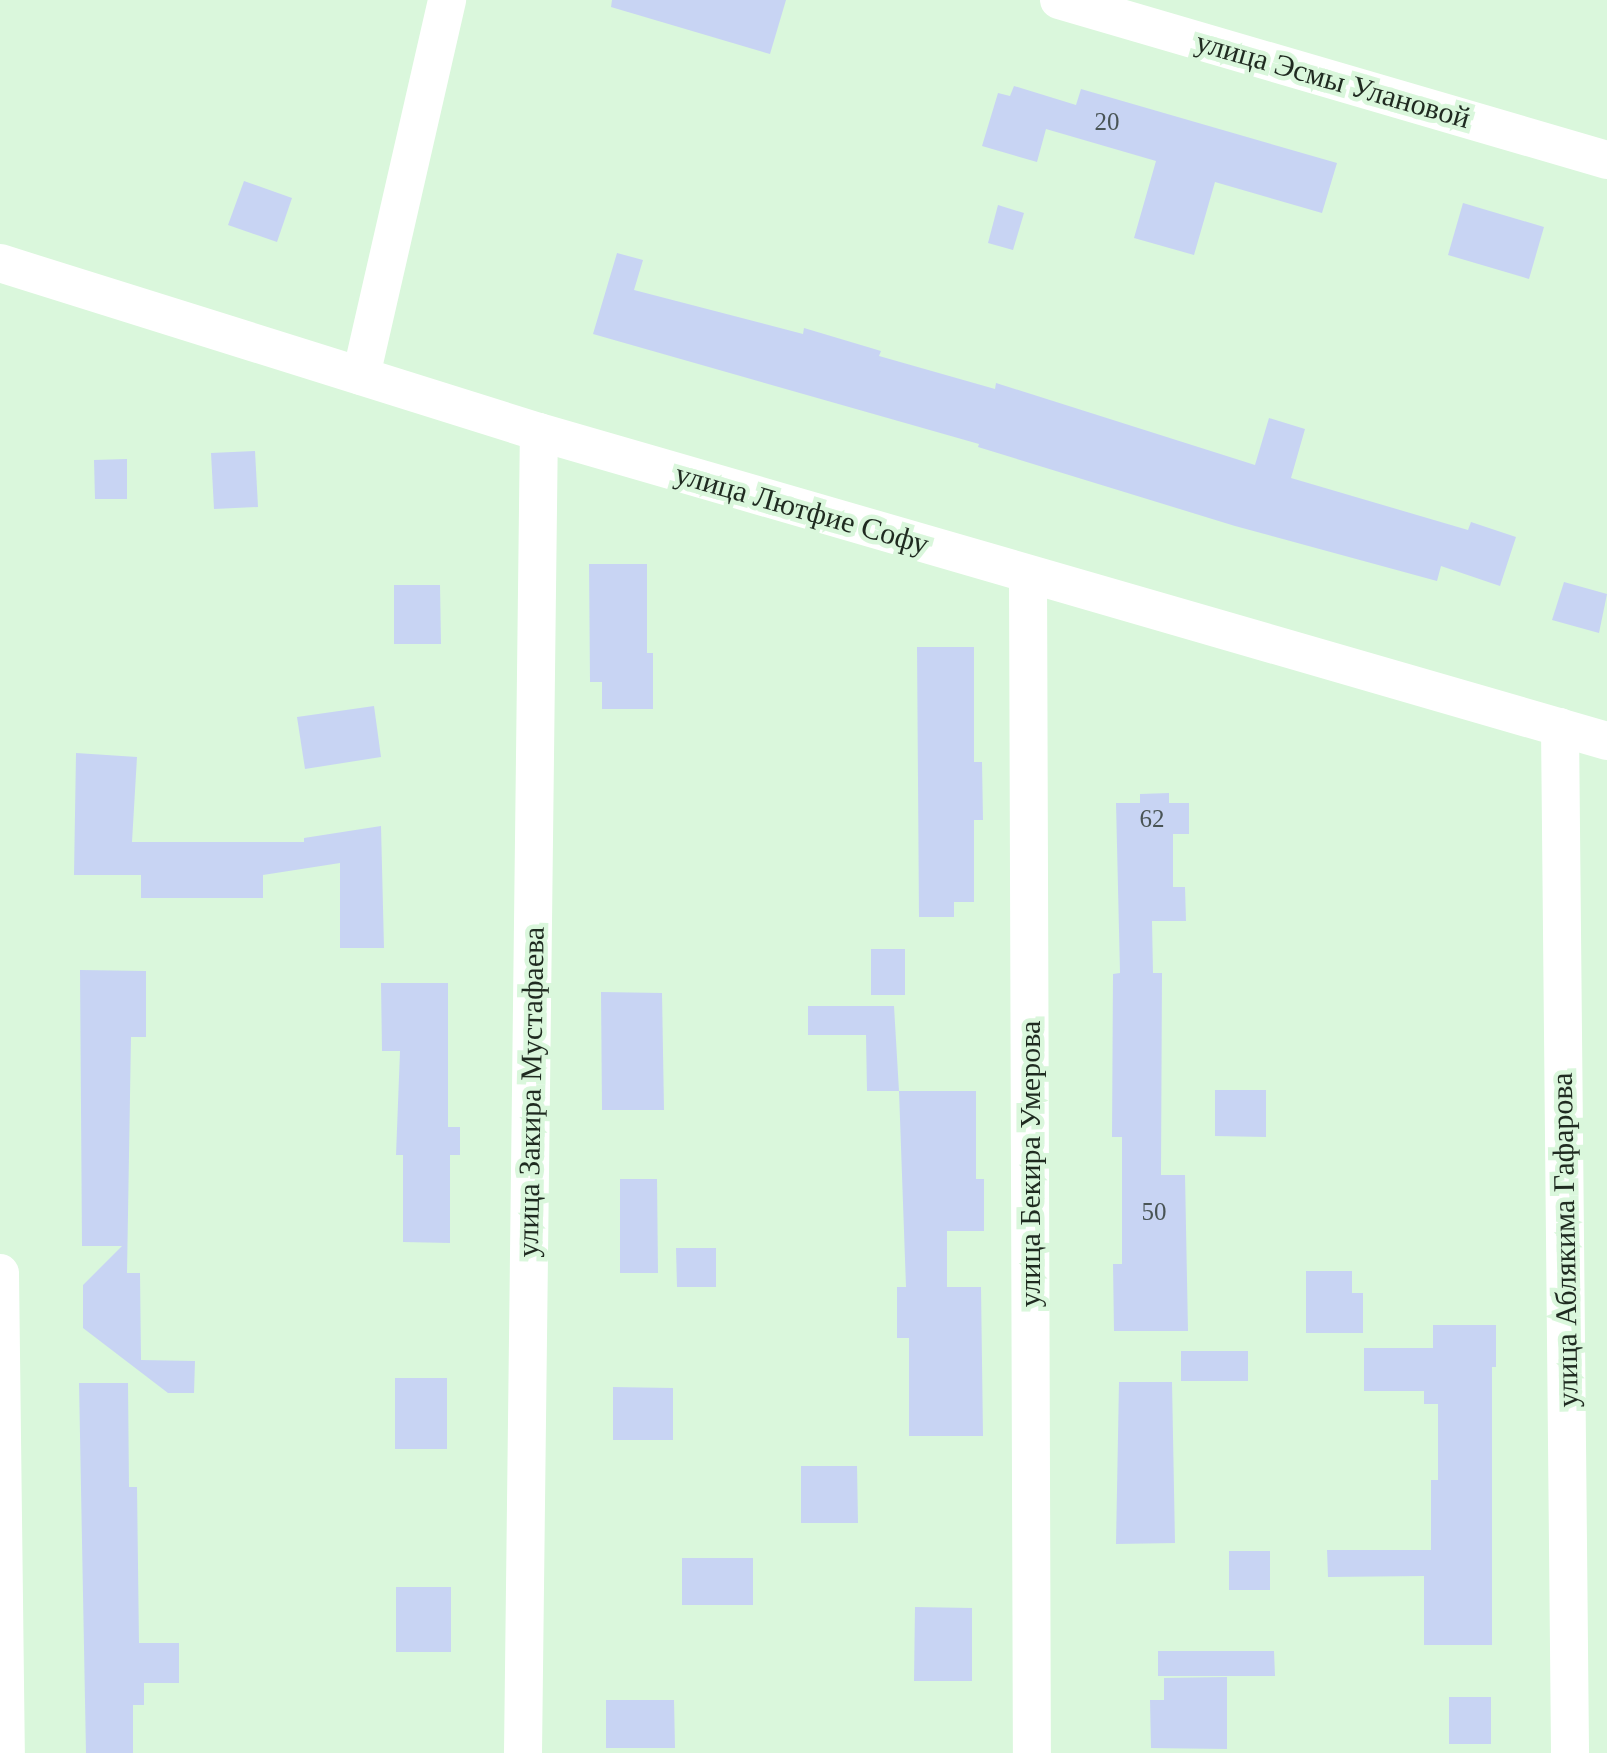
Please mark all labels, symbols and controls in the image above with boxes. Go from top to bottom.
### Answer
street label: улица Эсмы Улановой [1192,24,1474,136]
house number: 20 [1094,107,1120,137]
street label: улица Лютфие Софу [671,456,933,562]
house number: 62 [1140,804,1164,834]
street label: улица Закира Мустафаева [510,926,552,1258]
street label: улица Бекира Умерова [1012,1021,1048,1307]
street label: улица Аблякима Гафарова [1544,1072,1586,1408]
house number: 50 [1142,1197,1166,1227]

